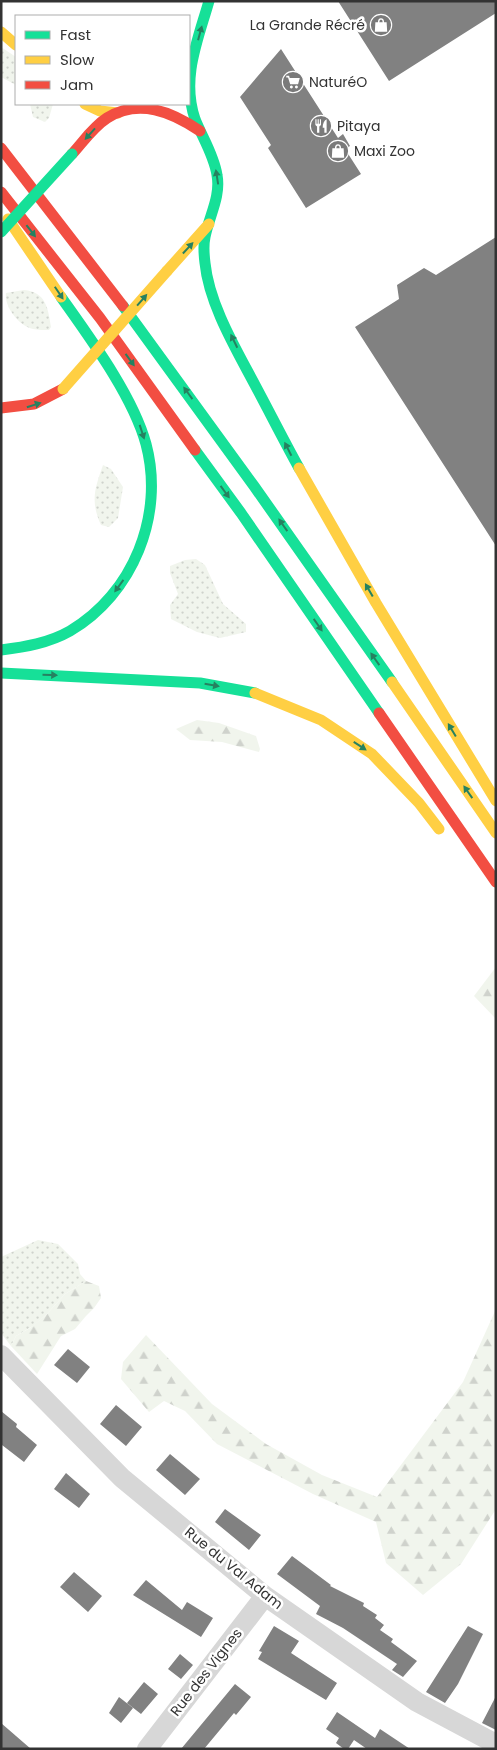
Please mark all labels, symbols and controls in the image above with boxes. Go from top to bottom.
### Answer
shop icon: La Grande Récré [369,13,393,37]
legend [15,15,190,105]
place label: La Grande Récré [250,15,365,35]
text: Fast [60,24,91,45]
one-way arrow [196,26,204,41]
text: Slow [60,49,95,70]
supermarket icon: NaturéO [281,70,305,94]
place label: NaturéO [309,72,367,92]
text: Jam [60,74,94,95]
restaurant icon: Pitaya [309,114,333,138]
place label: Pitaya [337,116,380,136]
one-way arrow [84,128,96,140]
shop icon: Maxi Zoo [326,139,350,163]
place label: Maxi Zoo [354,141,415,161]
one-way arrow [213,169,221,185]
one-way arrow [26,224,37,237]
one-way arrow [182,243,194,255]
one-way arrow [54,286,63,300]
one-way arrow [136,293,147,306]
one-way arrow [230,334,238,348]
one-way arrow [125,353,135,367]
one-way arrow [183,387,194,400]
one-way arrow [27,400,42,408]
one-way arrow [139,424,146,439]
one-way arrow [284,442,292,456]
one-way arrow [220,485,230,498]
one-way arrow [278,519,288,532]
one-way arrow [114,579,124,592]
one-way arrow [365,583,374,596]
one-way arrow [313,618,323,632]
one-way arrow [370,652,380,666]
one-way arrow [42,672,58,680]
one-way arrow [204,681,220,689]
one-way arrow [448,723,457,736]
one-way arrow [354,742,367,751]
one-way arrow [463,786,473,799]
street label: Rue du Val Adam [181,1522,287,1614]
street label: Rue des Vignes [165,1624,247,1720]

